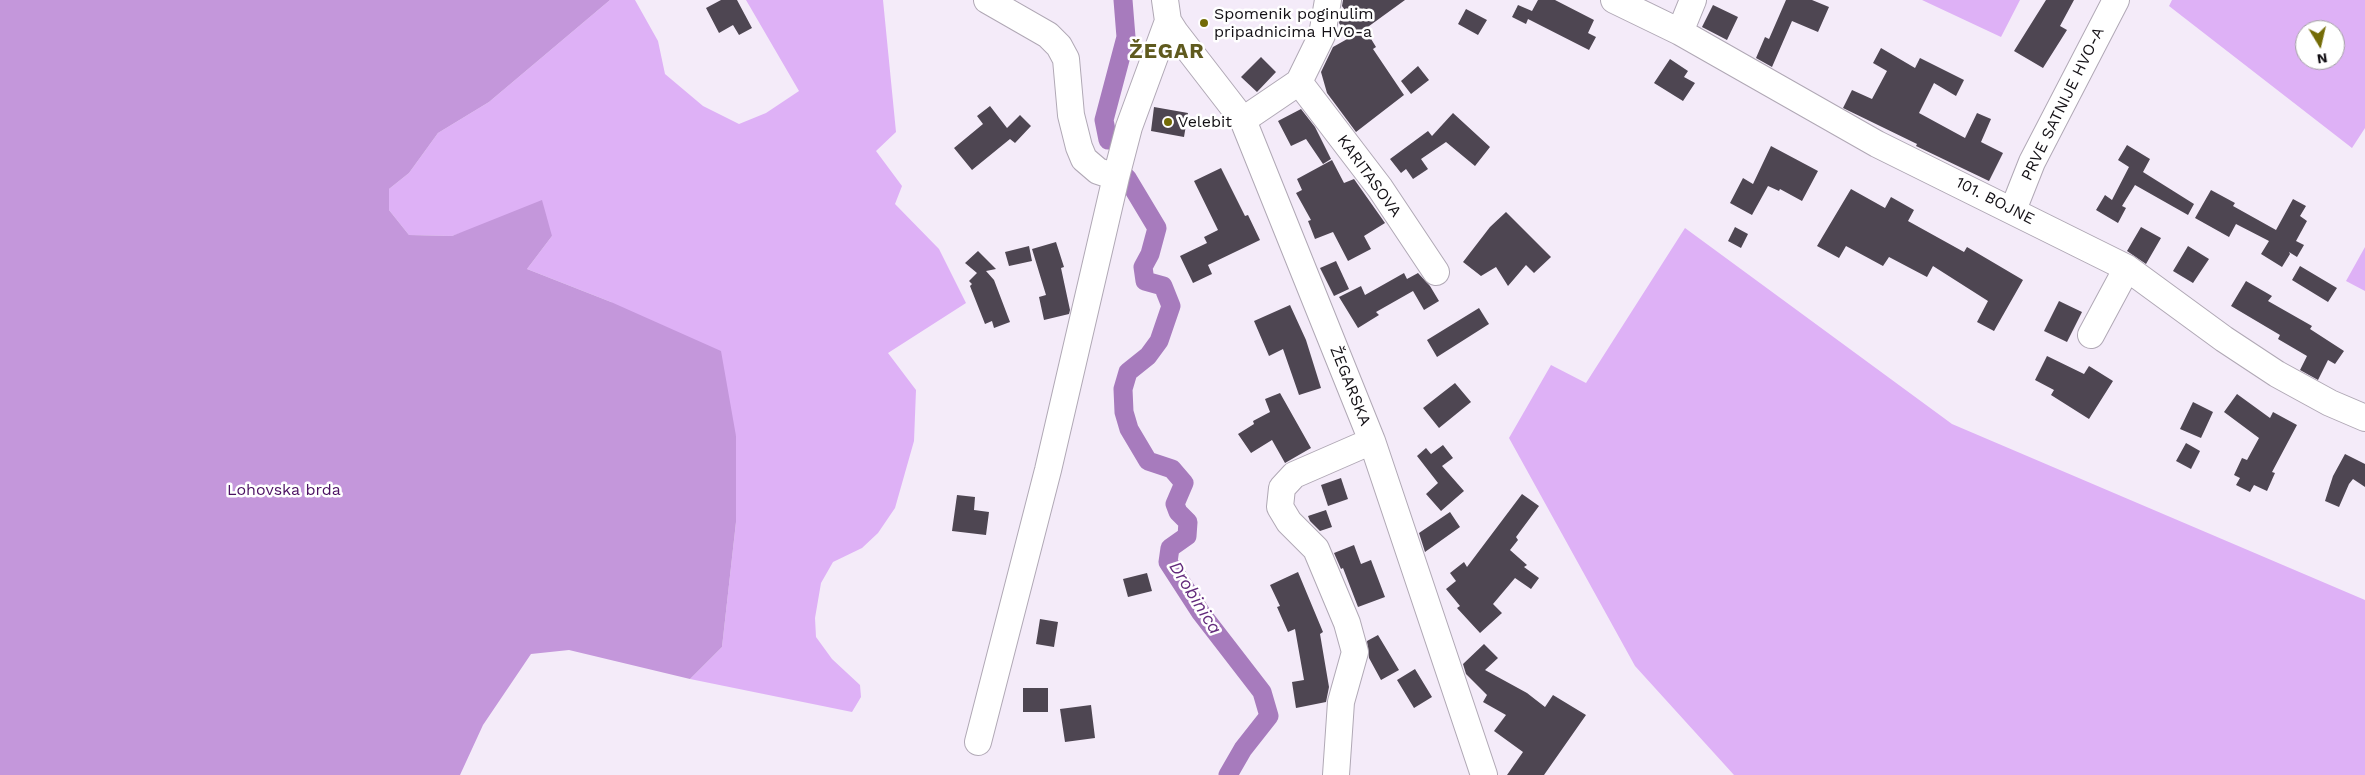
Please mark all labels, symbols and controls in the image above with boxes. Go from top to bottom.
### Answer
place label: Spomenik poginulim pripadnicima HVO-a [1214,4,1374,42]
marker: Spomenik poginulim pripadnicima HVO-a [1198,17,1210,29]
north arrow [2295,20,2345,70]
street label: PRVE SATNIJE HVO-A [2017,24,2109,184]
district label: ŽEGAR [1129,39,1205,65]
text: N [2316,50,2329,68]
place label: Velebit [1178,112,1232,132]
marker: Velebit [1162,116,1174,128]
street label: KARITASOVA [1333,131,1405,221]
street label: 101. BOJNE [1953,173,2037,229]
street label: ŽEGARSKA [1325,343,1375,429]
park label: Lohovska brda [227,480,341,500]
water label: Drobinica [1164,558,1226,638]

